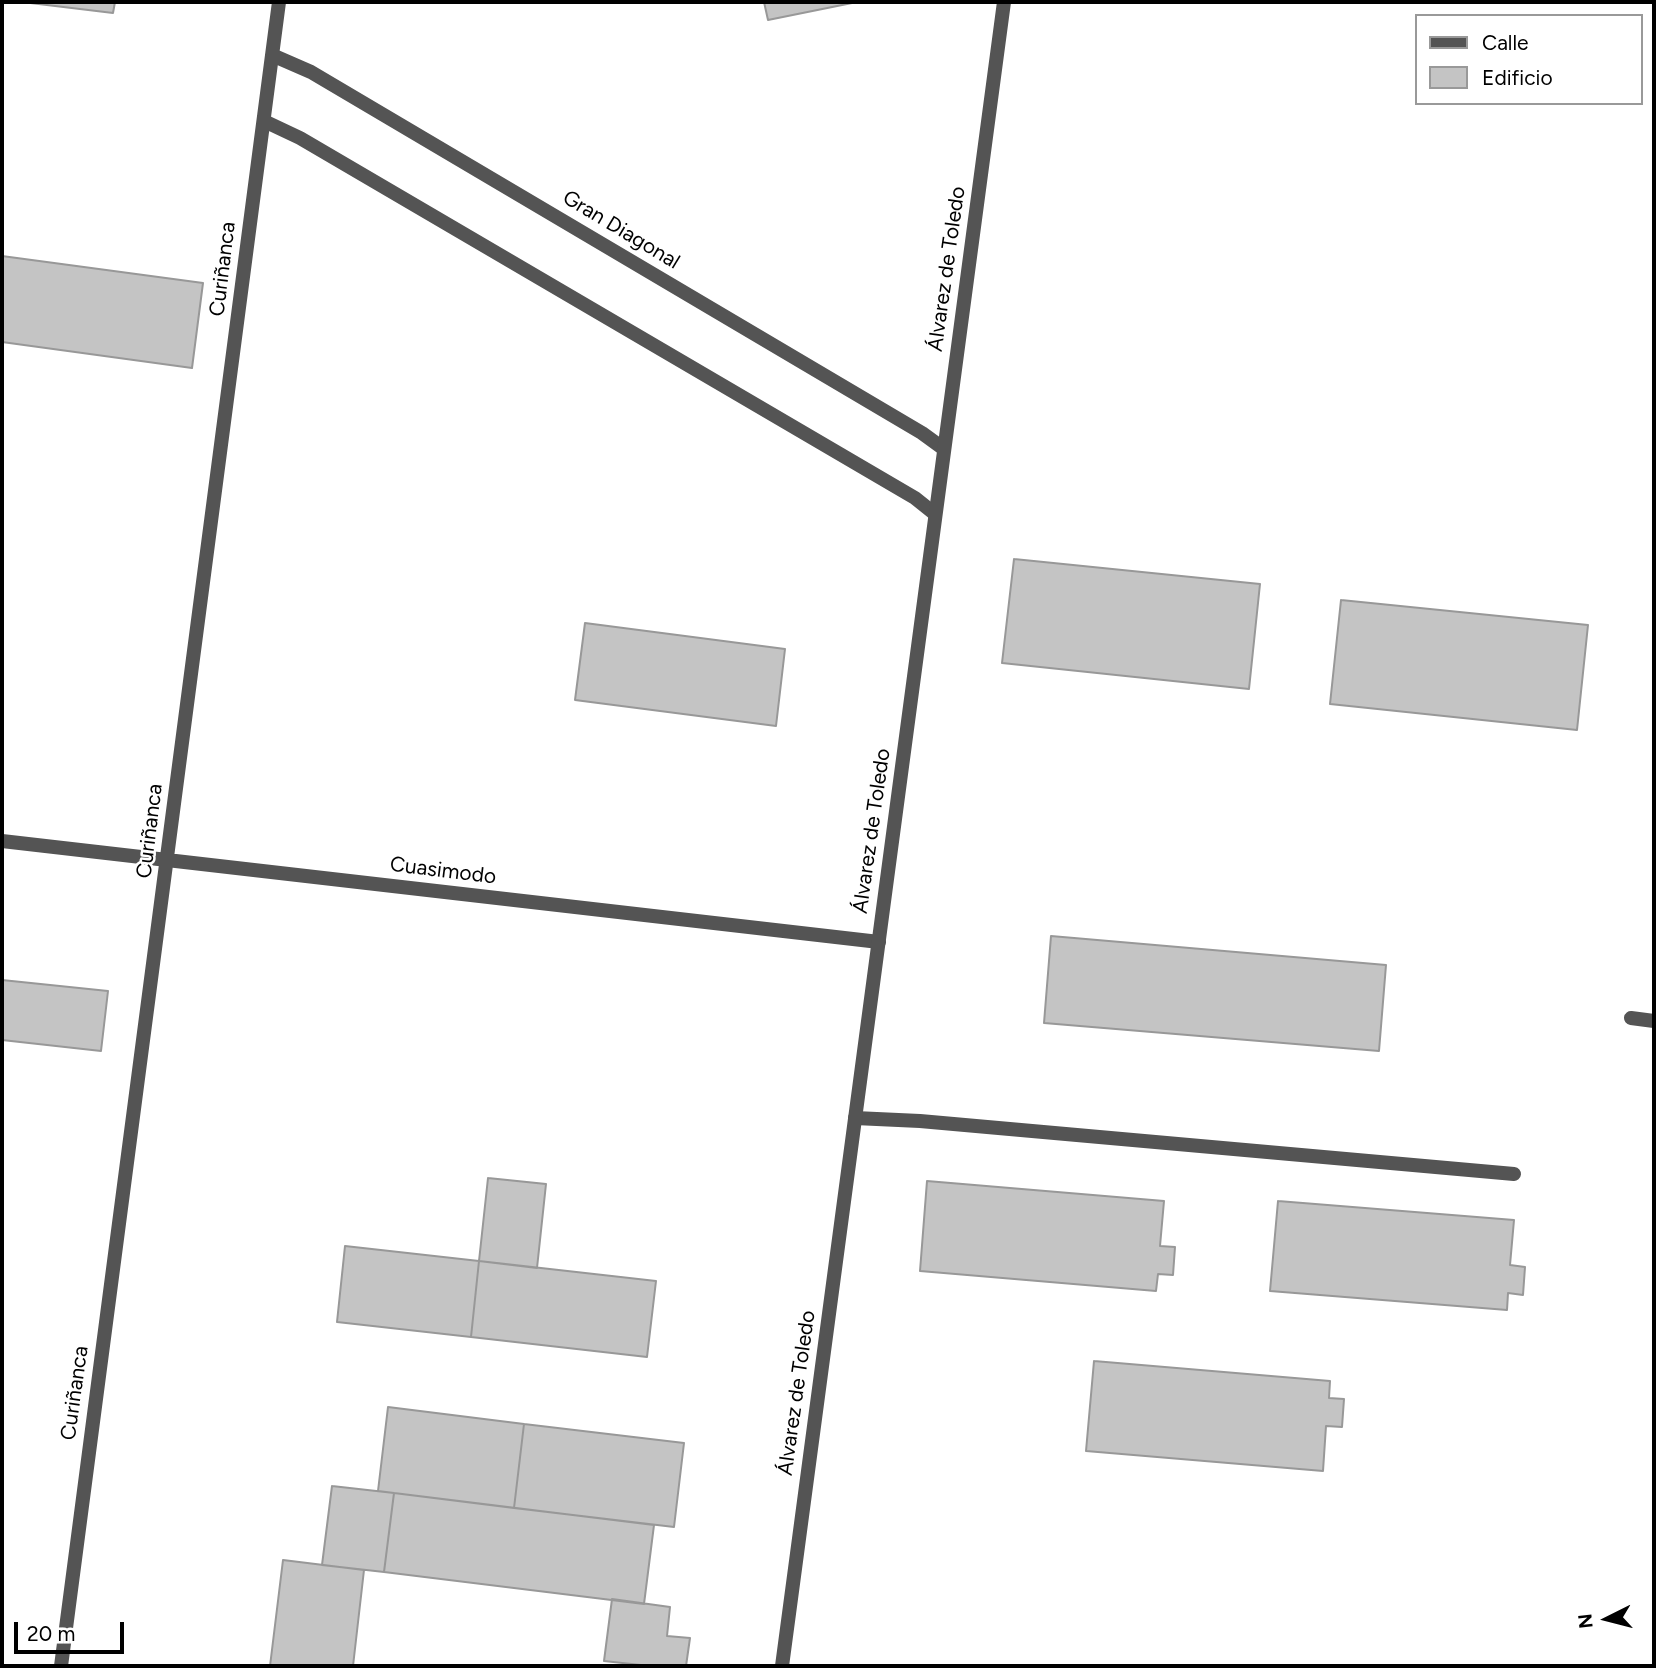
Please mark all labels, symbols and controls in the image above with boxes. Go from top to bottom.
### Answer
legend [1414,14,1642,105]
text: Calle [1482,30,1529,55]
text: Edificio [1482,65,1553,90]
street label: Gran Diagonal [558,185,684,275]
street label: Álvarez de Toledo [923,185,971,353]
street label: Curiñanca [205,220,241,318]
street label: Álvarez de Toledo [848,747,896,915]
street label: Curiñanca [132,782,168,880]
street label: Cuasimodo [388,852,498,890]
street label: Álvarez de Toledo [773,1309,821,1477]
street label: Curiñanca [56,1344,94,1442]
north arrow [1572,1584,1642,1654]
scale bar [18,1608,128,1652]
text: N [1573,1613,1598,1630]
text: 20 m [27,1621,75,1646]

